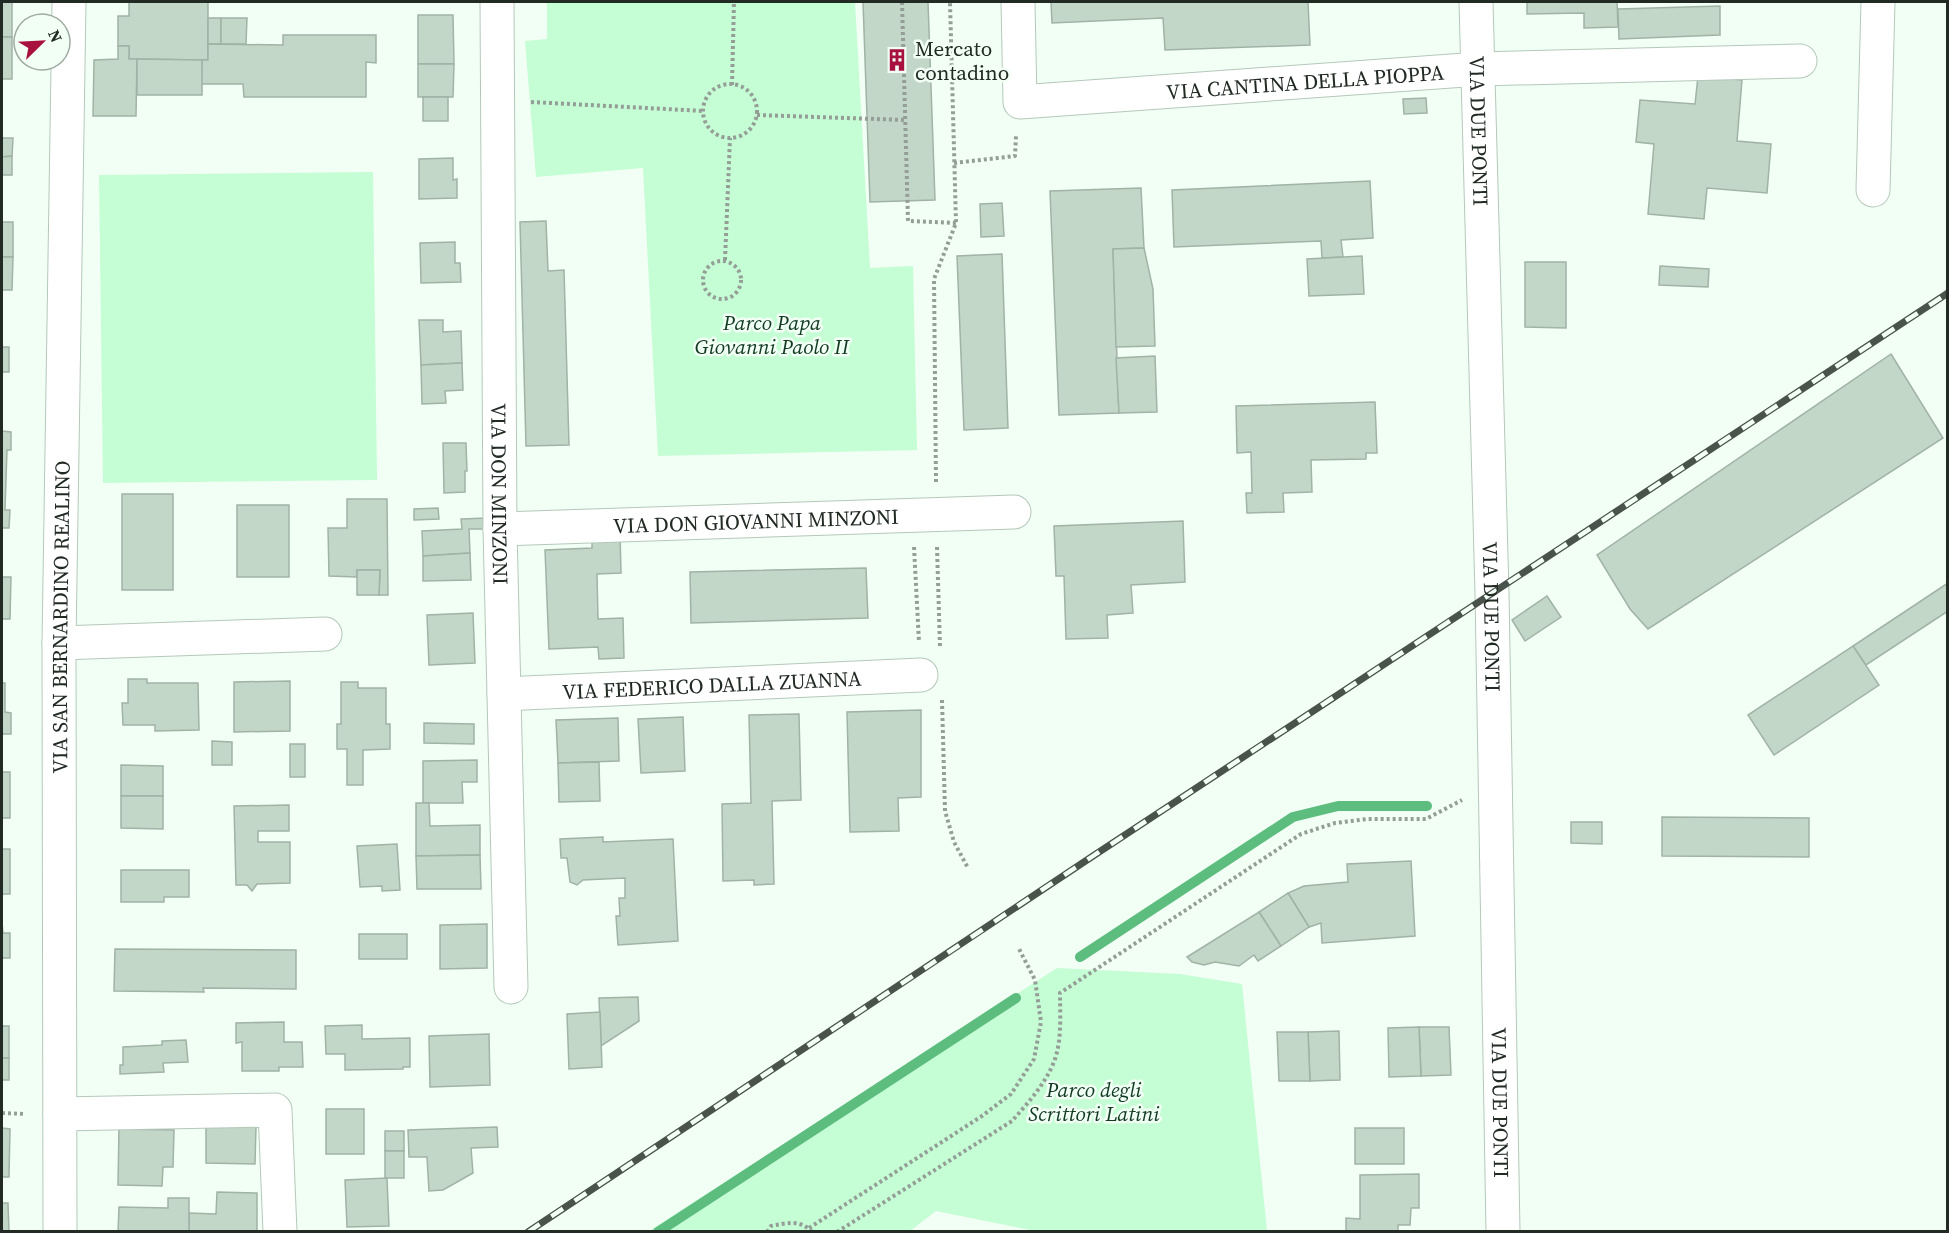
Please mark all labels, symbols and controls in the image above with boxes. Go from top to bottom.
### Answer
north arrow [12,12,72,72]
text: N [43,26,68,46]
place label: Mercato contadino [915,34,1009,87]
building icon: Mercato contadino [884,47,910,73]
street label: VIA DUE PONTI [1463,55,1496,207]
street label: VIA CANTINA DELLA PIOPPA [1165,57,1445,106]
park label: Parco Papa Giovanni Paolo II [695,308,850,361]
street label: VIA DON MINZONI [485,403,516,585]
street label: VIA SAN BERNARDINO REALINO [44,460,76,774]
street label: VIA DON GIOVANNI MINZONI [612,501,899,540]
street label: VIA DUE PONTI [1476,541,1508,692]
street label: VIA FEDERICO DALLA ZUANNA [561,663,862,706]
street label: VIA DUE PONTI [1485,1027,1517,1178]
park label: Parco degli Scrittori Latini [1028,1075,1160,1128]

